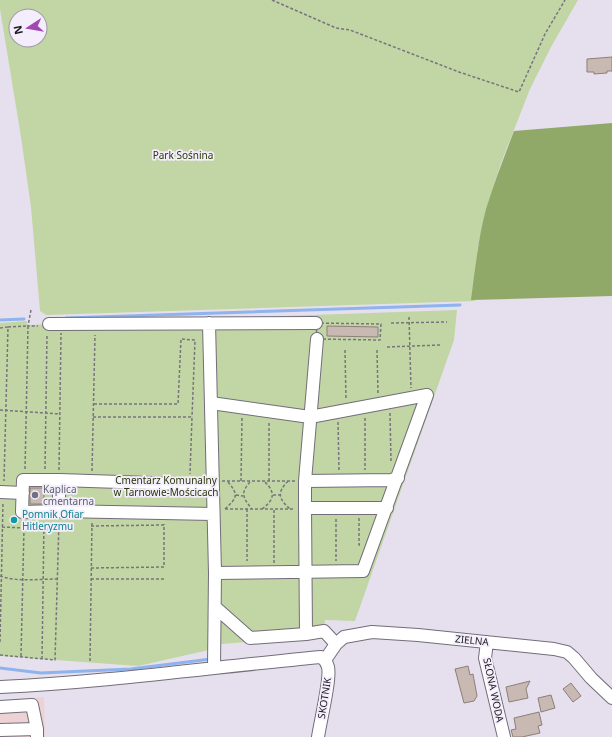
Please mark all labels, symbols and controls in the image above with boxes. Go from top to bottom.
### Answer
north arrow [8,8,48,48]
text: N [9,24,26,36]
park label: Park Sośnina [153,148,213,162]
park label: Cmentarz Komunalny w Tarnowie-Mościcach [114,473,218,499]
place label: Kaplica cmentarna [43,482,94,508]
marker: Kaplica cmentarna [30,490,40,500]
place label: Pomnik Ofiar Hitleryzmu [22,507,84,533]
marker: Pomnik Ofiar Hitleryzmu [9,515,19,525]
street label: ZIELNA [454,631,490,649]
street label: SŁONA WODA [480,657,508,724]
street label: SKOTNIK [314,675,334,720]

